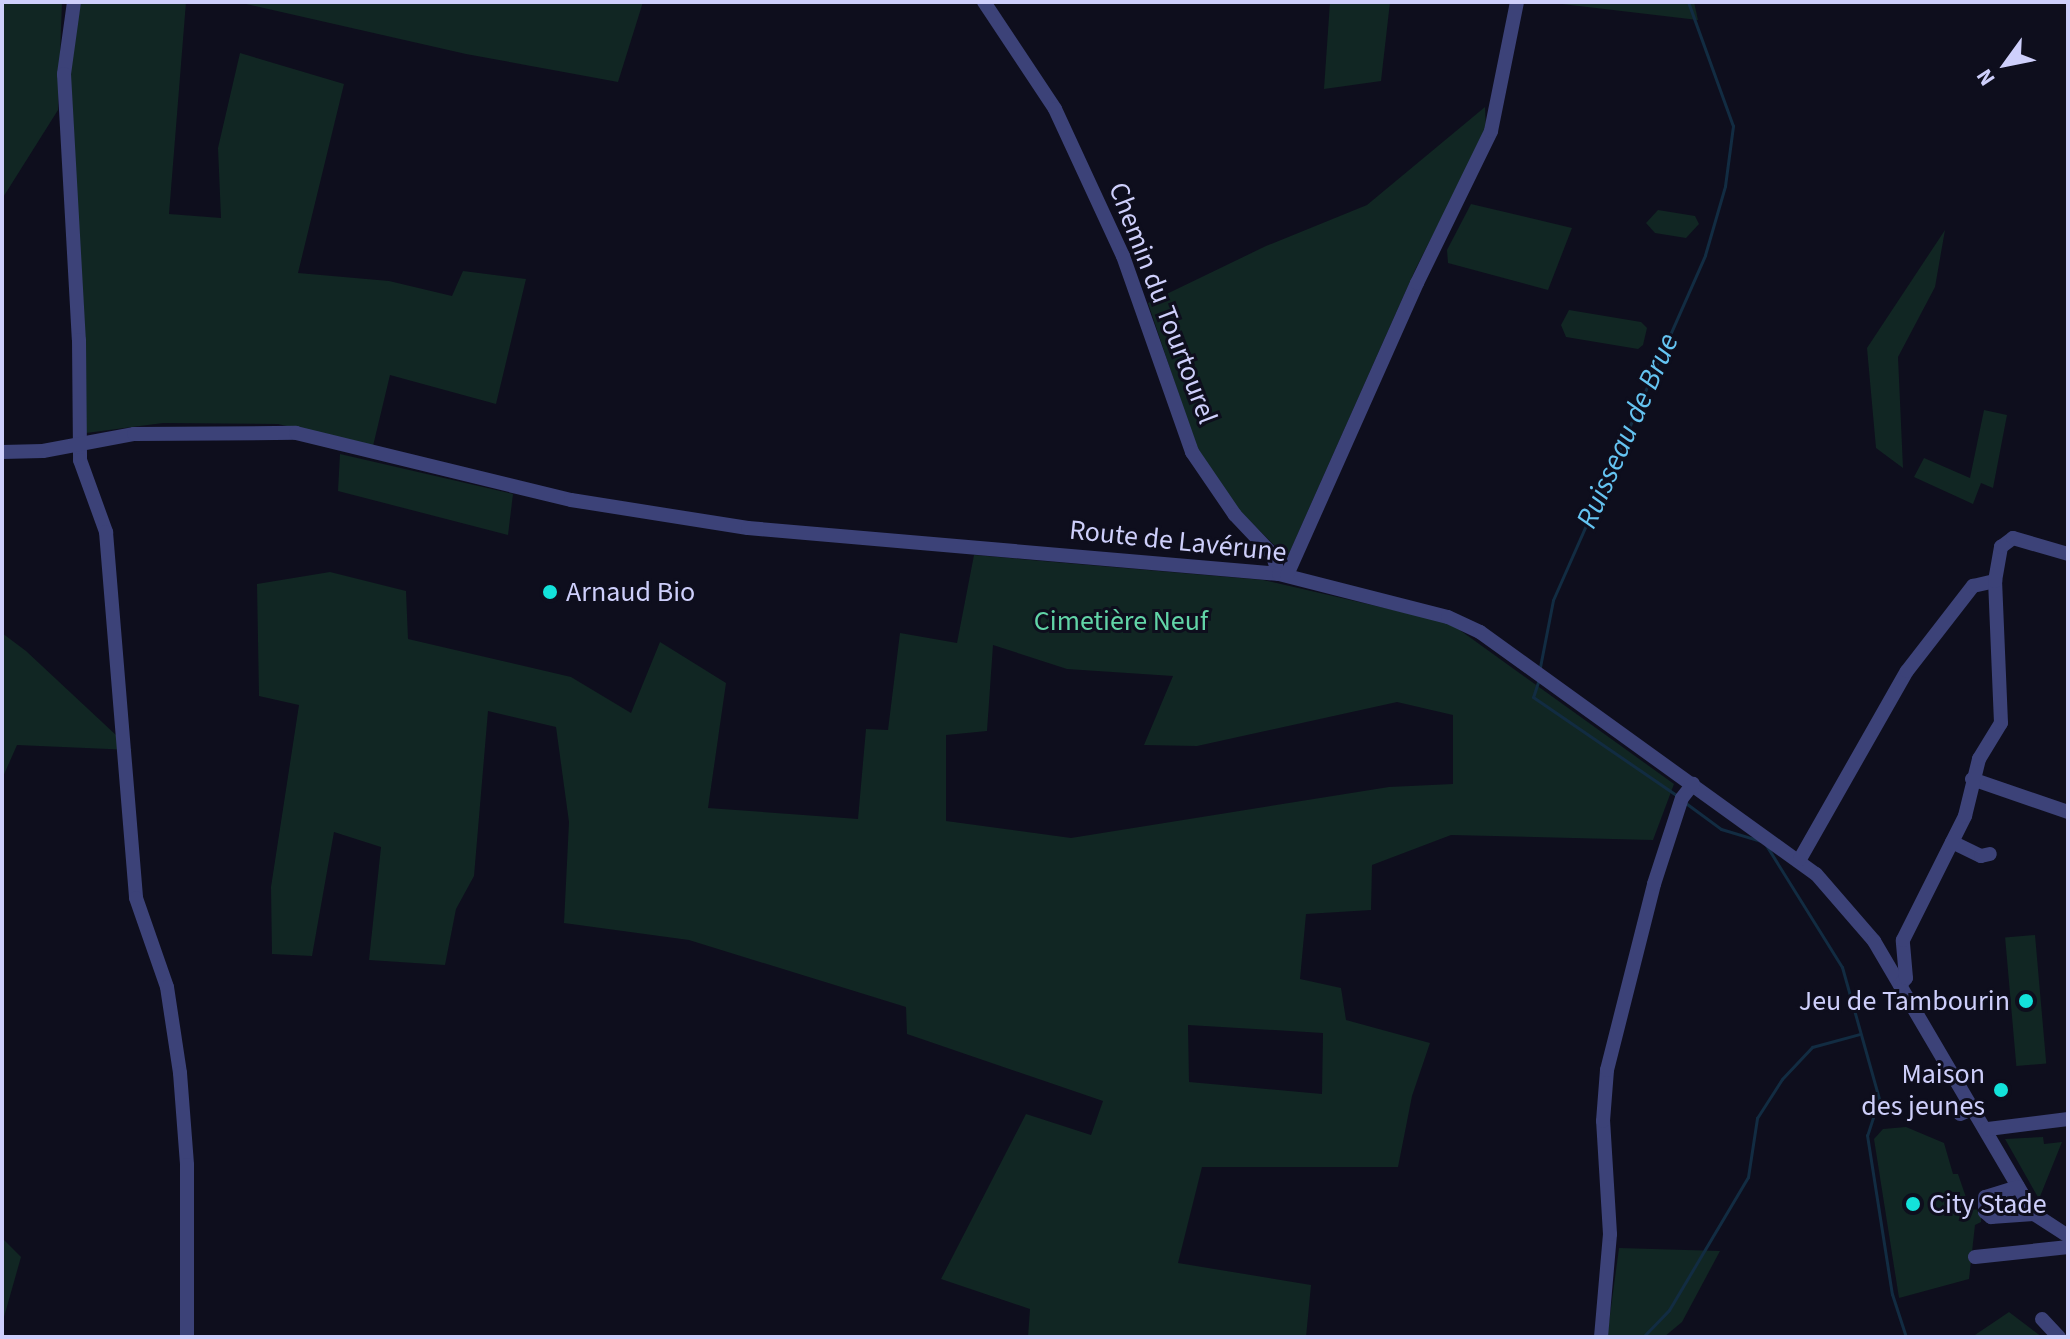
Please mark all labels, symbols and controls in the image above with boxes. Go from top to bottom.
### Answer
north arrow [1966,24,2046,104]
text: N [1968,62,2003,92]
street label: Chemin du Tourtourel [1101,178,1225,428]
water label: Ruisseau de Brue [1569,328,1687,534]
street label: Route de Lavérune [1068,513,1288,569]
place label: Arnaud Bio [566,575,695,609]
marker: Arnaud Bio [541,583,559,601]
park label: Cimetière Neuf [1034,604,1208,638]
place label: Jeu de Tambourin [1799,984,2010,1018]
marker: Jeu de Tambourin [2017,992,2035,1010]
place label: Maison des jeunes [1861,1057,1985,1123]
marker: Maison des jeunes [1992,1081,2010,1099]
place label: City Stade [1929,1187,2047,1221]
marker: City Stade [1904,1195,1922,1213]

